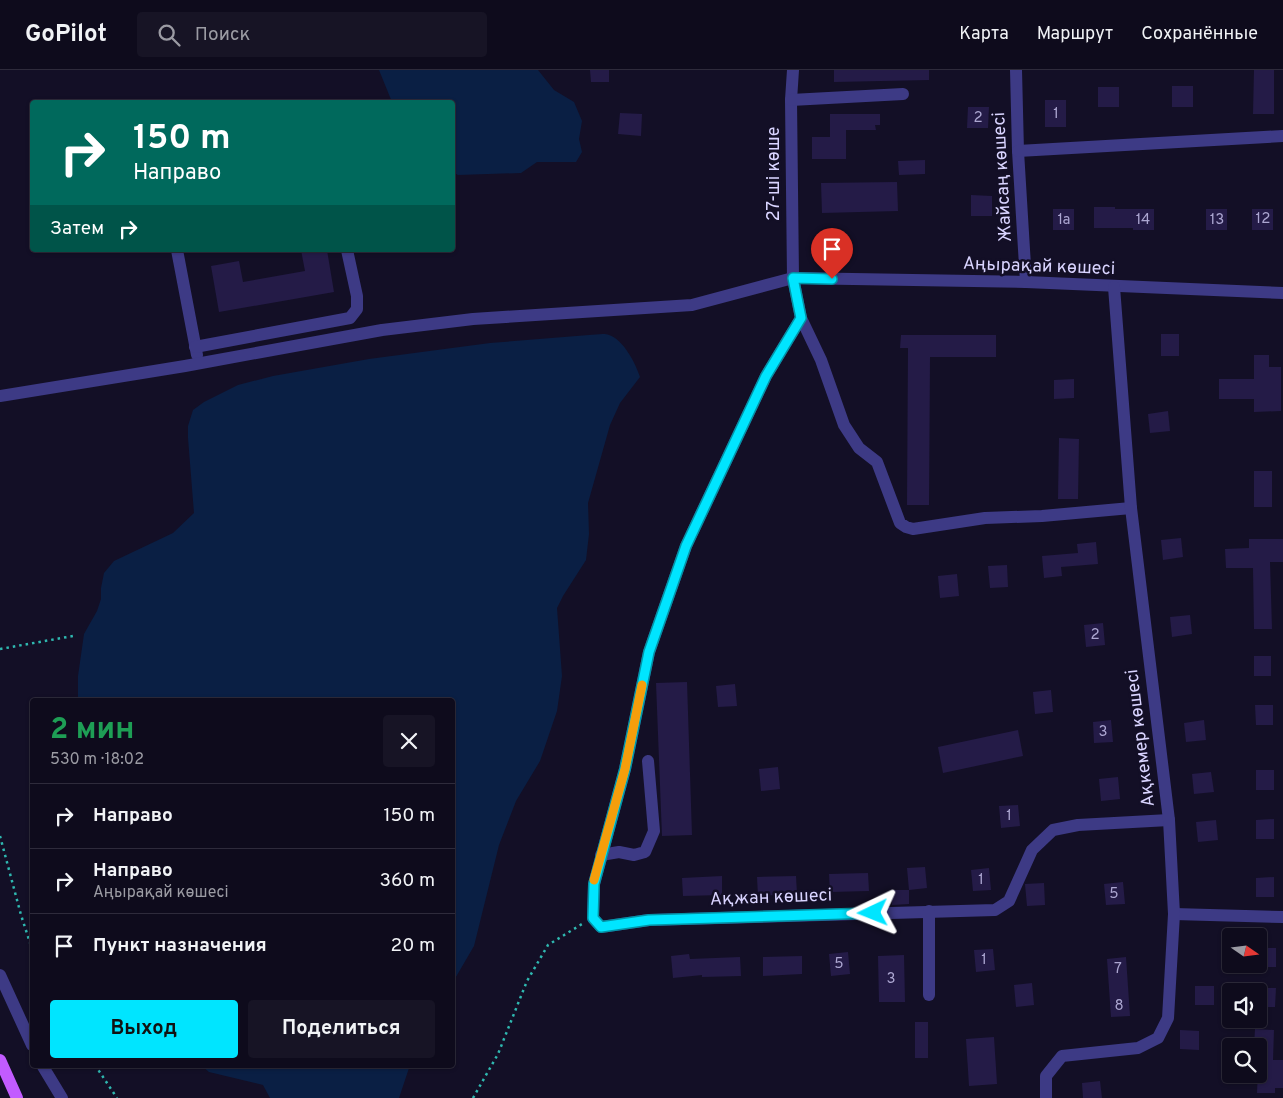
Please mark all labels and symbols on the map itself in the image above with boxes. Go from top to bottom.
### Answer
house number: 1 [1053,105,1059,124]
house number: 2 [973,109,983,128]
street label: Жайсаң көшесі [988,111,1018,243]
street label: 27-ші көше [763,127,786,221]
house number: 12 [1256,210,1270,229]
house number: 1а [1057,211,1071,230]
house number: 14 [1136,211,1150,230]
house number: 13 [1210,211,1224,230]
pin [811,228,853,279]
street label: Аңырақай көшесі [962,253,1116,281]
house number: 2 [1090,626,1100,645]
street label: Ақкемер көшесі [1121,668,1161,808]
house number: 3 [1098,723,1108,742]
house number: 1 [1006,807,1012,826]
house number: 1 [978,871,984,890]
street label: Ақжан көшесі [709,884,833,912]
house number: 5 [1109,885,1119,904]
position arrow [846,886,898,938]
north arrow [1222,928,1268,972]
house number: 1 [981,951,987,970]
house number: 5 [834,955,844,974]
house number: 7 [1114,960,1122,979]
house number: 3 [886,970,896,989]
house number: 8 [1114,997,1124,1016]

